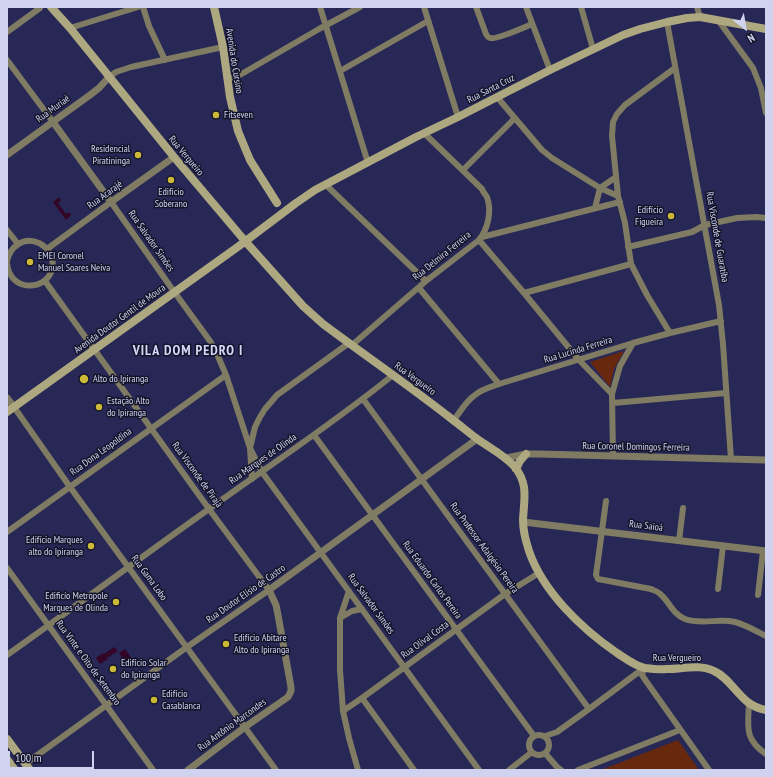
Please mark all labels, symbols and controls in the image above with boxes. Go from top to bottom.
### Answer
north arrow [725,8,765,48]
street label: Avenida do Cursino [223,27,245,95]
text: N [745,31,757,46]
street label: Rua Santa Cruz [465,72,517,106]
street label: Rua Muriaé [34,93,72,125]
place label: Fitseven [224,109,253,121]
marker: Fitseven [211,110,221,120]
street label: Rua Vergueiro [166,134,206,178]
place label: Residencial Piratininga [91,143,130,166]
marker: Residencial Piratininga [133,150,143,160]
marker: Edifício Soberano [166,175,176,185]
street label: Rua Acarajé [85,178,125,212]
place label: Edifício Soberano [155,186,187,210]
street label: Rua Visconde de Guaratiba [703,191,731,283]
place label: Edifício Figueira [635,204,663,228]
street label: Rua Salvador Simões [125,208,177,274]
marker: Edifício Figueira [666,211,676,221]
street label: Rua Delmira Ferreira [411,229,473,283]
place label: EMEI Coronel Manuel Soares Neiva [38,250,110,274]
marker: EMEI Coronel Manuel Soares Neiva [25,257,35,267]
street label: Avenida Doutor Gentil de Moura [72,282,168,356]
street label: Rua Lucinda Ferreira [542,334,614,366]
district label: VILA DOM PEDRO I [133,343,243,359]
street label: Rua Vergueiro [392,360,438,398]
marker: Alto do Ipiranga [78,373,90,385]
place label: Alto do Ipiranga [93,373,148,385]
place label: Estação Alto do Ipiranga [107,395,149,418]
marker: Estação Alto do Ipiranga [94,402,104,412]
street label: Rua Dona Leopoldina [68,426,134,478]
street label: Rua Marques de Olinda [227,431,299,487]
street label: Rua Visconde de Pirajá [169,440,225,510]
street label: Rua Coronel Domingos Ferreira [582,440,690,454]
street label: Rua Professor Adalgésio Pereira [447,500,521,596]
street label: Rua Saioá [628,518,664,534]
place label: Edifício Marques alto do Ipiranga [26,534,83,558]
street label: Rua Eduardo Carlos Pereira [400,539,464,621]
marker: Edifício Marques alto do Ipiranga [86,541,96,551]
street label: Rua Gama Lobo [128,553,170,603]
street label: Rua Doutor Elísio de Castro [204,562,288,626]
street label: Rua Salvador Simões [345,571,397,637]
place label: Edificío Metropole Marques de Olinda [43,590,108,614]
marker: Edificío Metropole Marques de Olinda [111,597,121,607]
street label: Rua Vinte e Oito de Setembro [53,618,123,708]
street label: Rua Olival Costa [399,619,451,661]
place label: Edifício Abitare Alto do Ipiranga [234,632,289,656]
marker: Edifício Abitare Alto do Ipiranga [221,639,231,649]
street label: Rua Vergueiro [653,652,701,664]
place label: Edifício Solar do Ipiranga [121,657,166,680]
marker: Edifício Solar do Ipiranga [108,664,118,674]
place label: Edifício Casablanca [162,688,200,712]
marker: Edifício Casablanca [149,695,159,705]
street label: Rua Antônio Marcondes [196,696,268,754]
scale bar [10,743,96,769]
text: 100 m [15,750,42,765]

